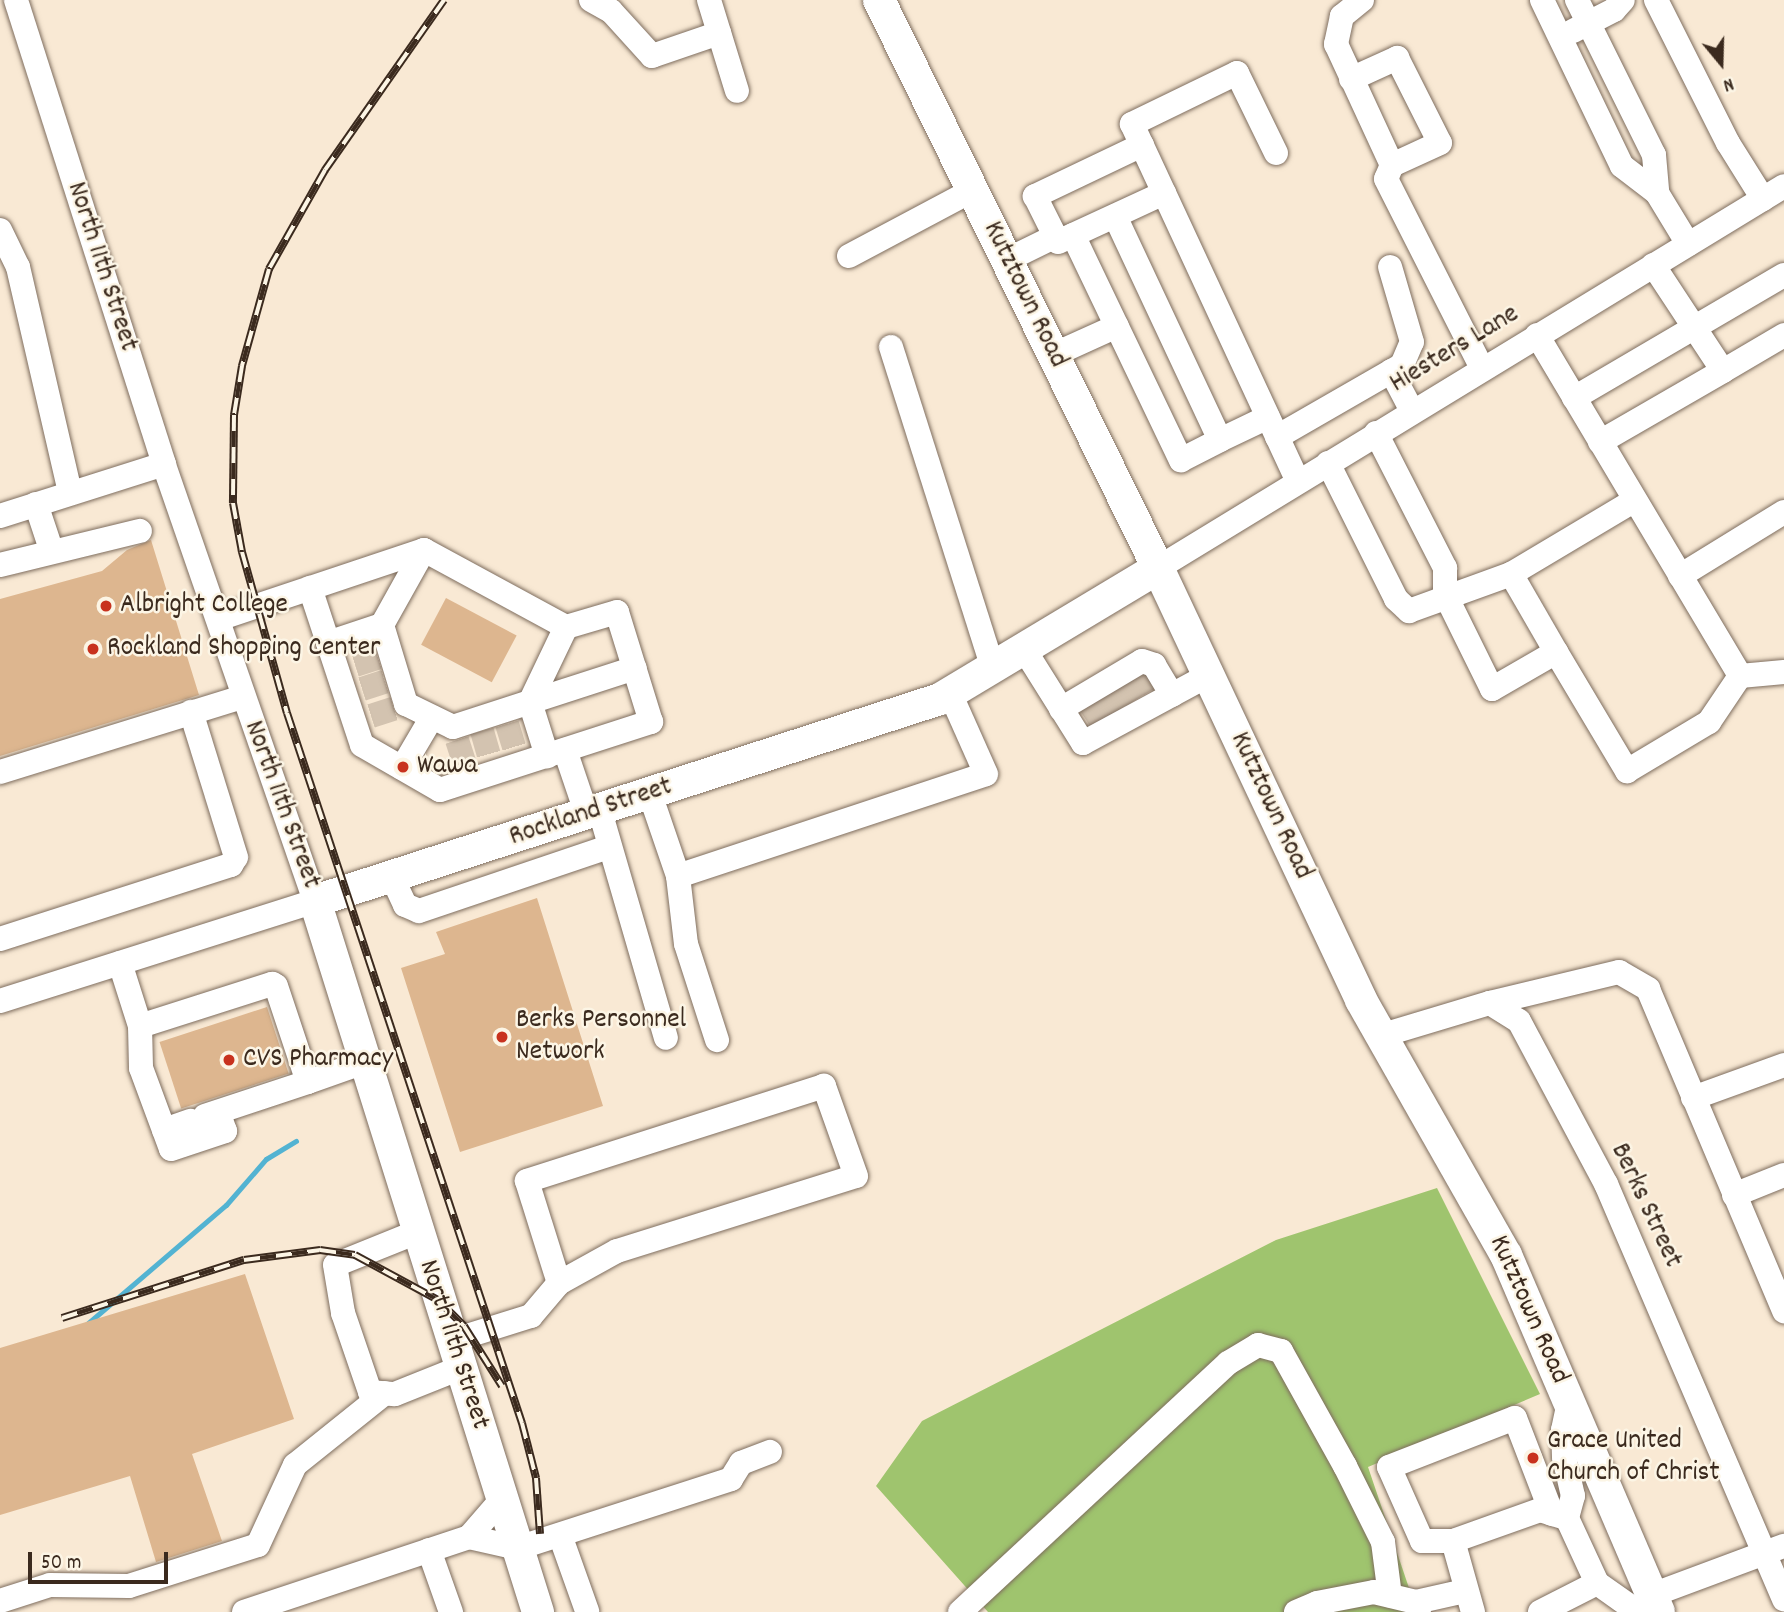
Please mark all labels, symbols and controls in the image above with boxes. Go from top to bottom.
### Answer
north arrow [1686,28,1756,98]
text: N [1719,69,1737,98]
street label: North 11th Street [58,178,144,356]
street label: Kutztown Road [974,216,1074,374]
street label: Hiesters Lane [1384,298,1526,402]
place label: Albright College [120,589,288,623]
marker: Albright College [98,598,114,614]
place label: Rockland Shopping Center [107,632,380,666]
marker: Rockland Shopping Center [85,641,101,657]
street label: North 11th Street [235,717,327,893]
street label: Kutztown Road [1221,727,1319,885]
place label: Wawa [417,750,477,784]
marker: Wawa [395,759,411,775]
street label: Rockland Street [505,771,677,855]
place label: Berks Personnel Network [516,1004,686,1070]
marker: Berks Personnel Network [494,1029,510,1045]
place label: CVS Pharmacy [243,1043,393,1077]
marker: CVS Pharmacy [221,1052,237,1068]
street label: Berks Street [1602,1138,1688,1274]
street label: Kutztown Road [1480,1231,1576,1389]
street label: North 11th Street [410,1256,496,1434]
place label: Grace United Church of Christ [1547,1425,1720,1491]
marker: Grace United Church of Christ [1525,1450,1541,1466]
scale bar [32,1538,172,1582]
text: 50 m [41,1549,81,1579]

